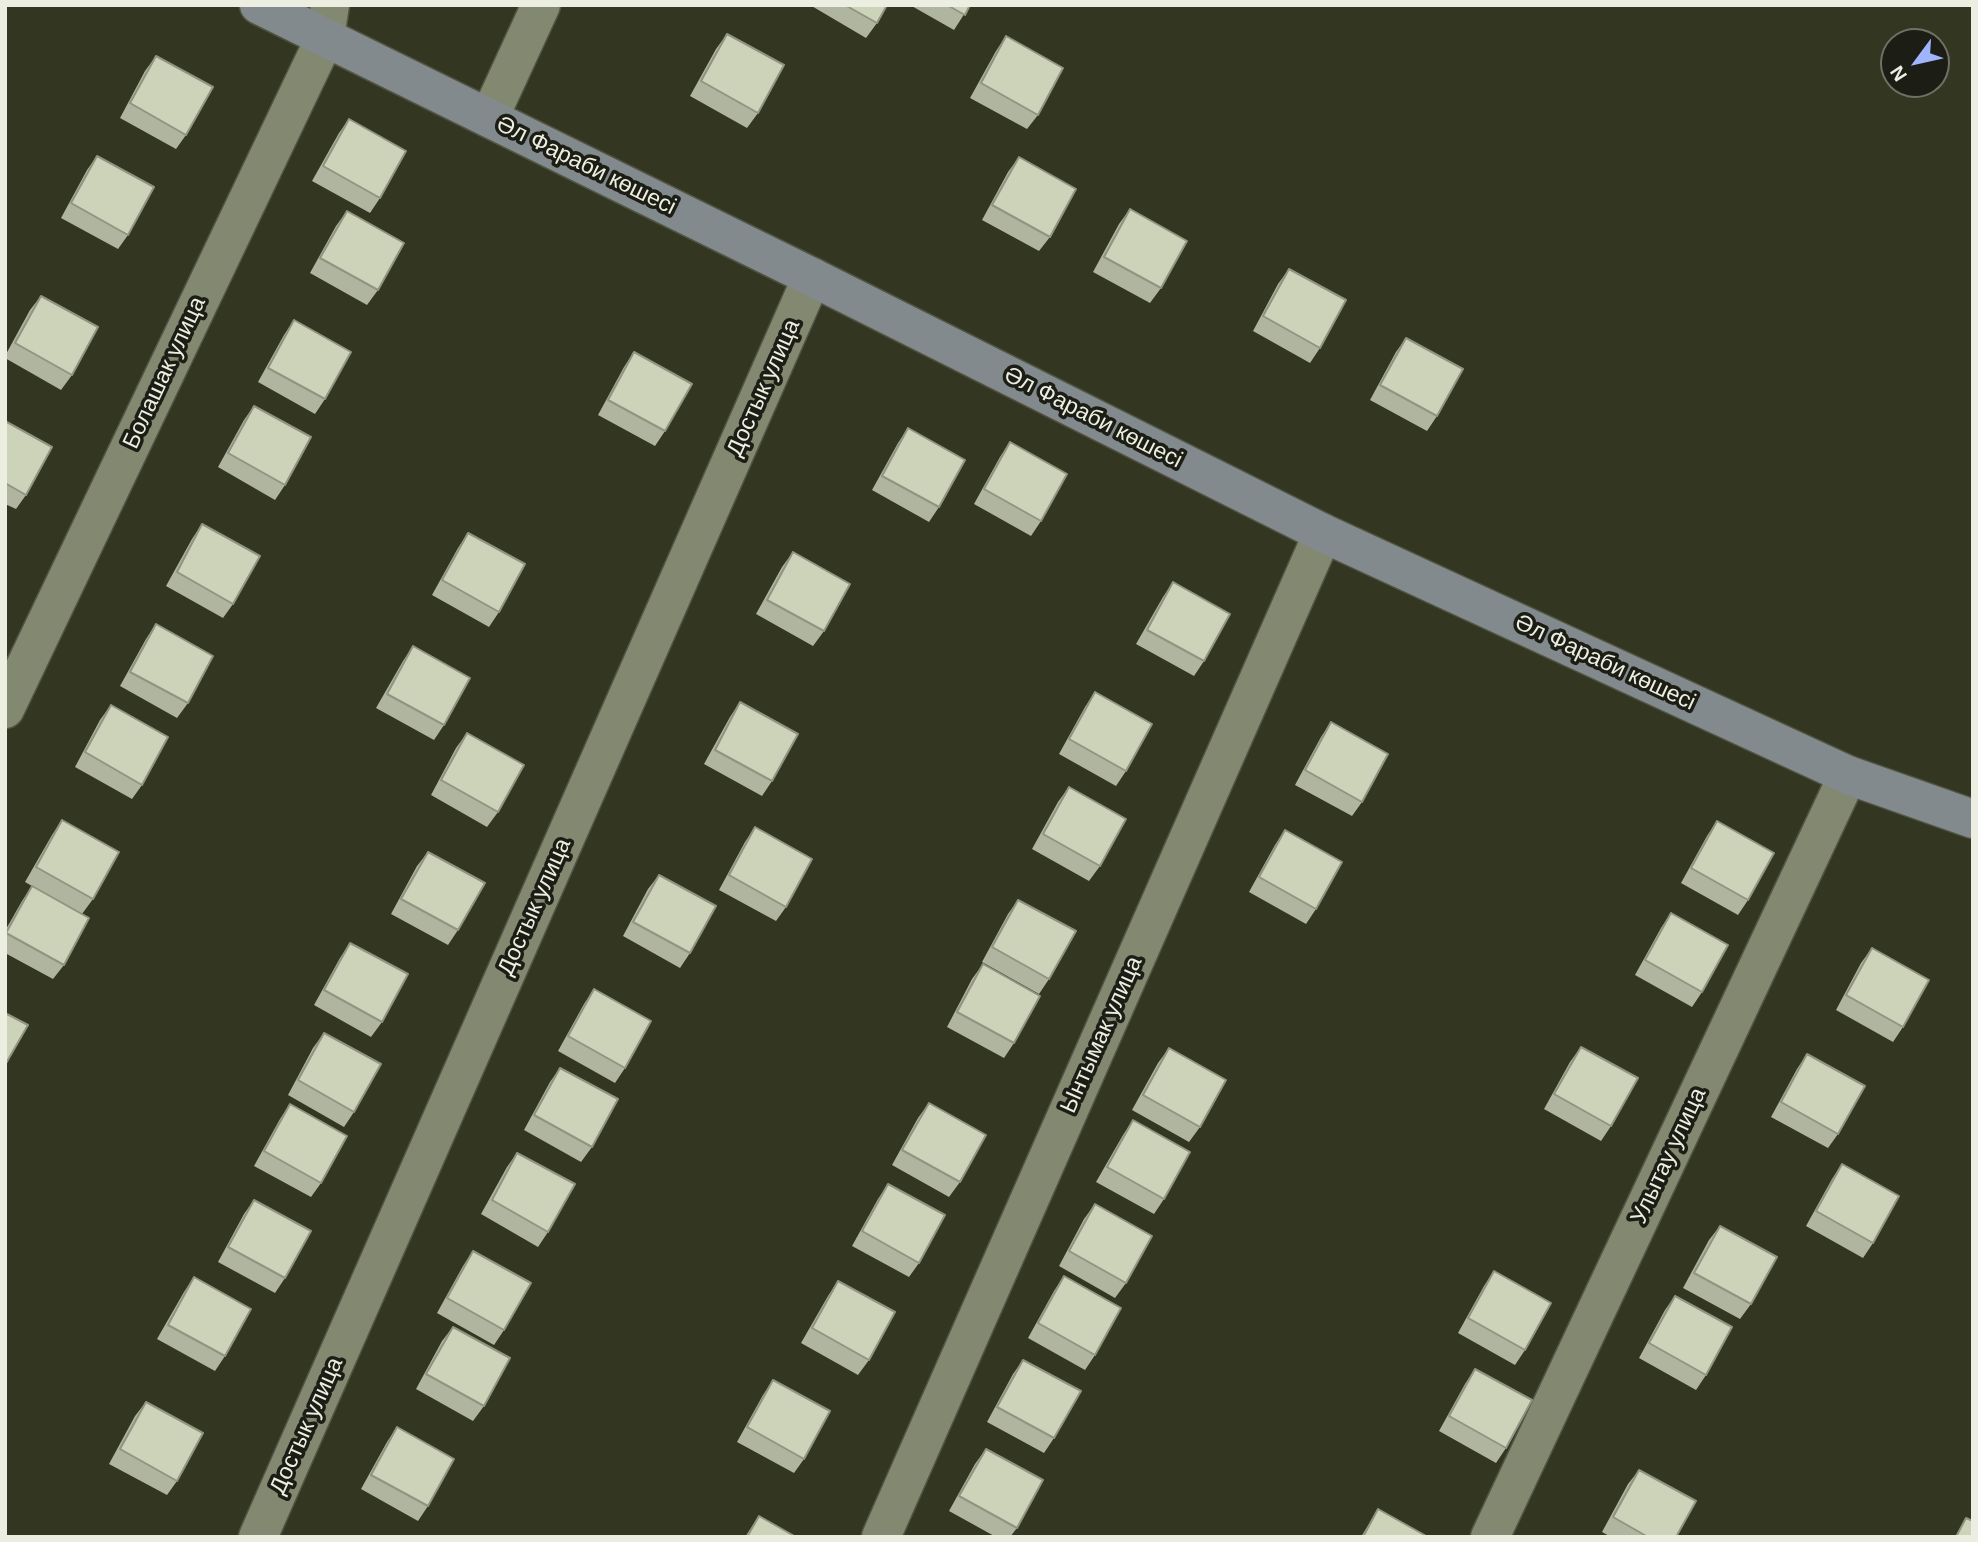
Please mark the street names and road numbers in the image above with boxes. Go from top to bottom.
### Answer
street label: Әл Фараби көшесі [492,111,680,221]
street label: Болашак улица [118,293,212,453]
street label: Достык улица [722,315,806,461]
street label: Әл Фараби көшесі [999,361,1187,475]
street label: Әл Фараби көшесі [1510,609,1700,717]
street label: Достык улица [493,834,577,980]
street label: Ынтымак улица [1055,952,1149,1118]
street label: Улытау улица [1625,1084,1713,1228]
street label: Достык улица [265,1353,349,1499]

